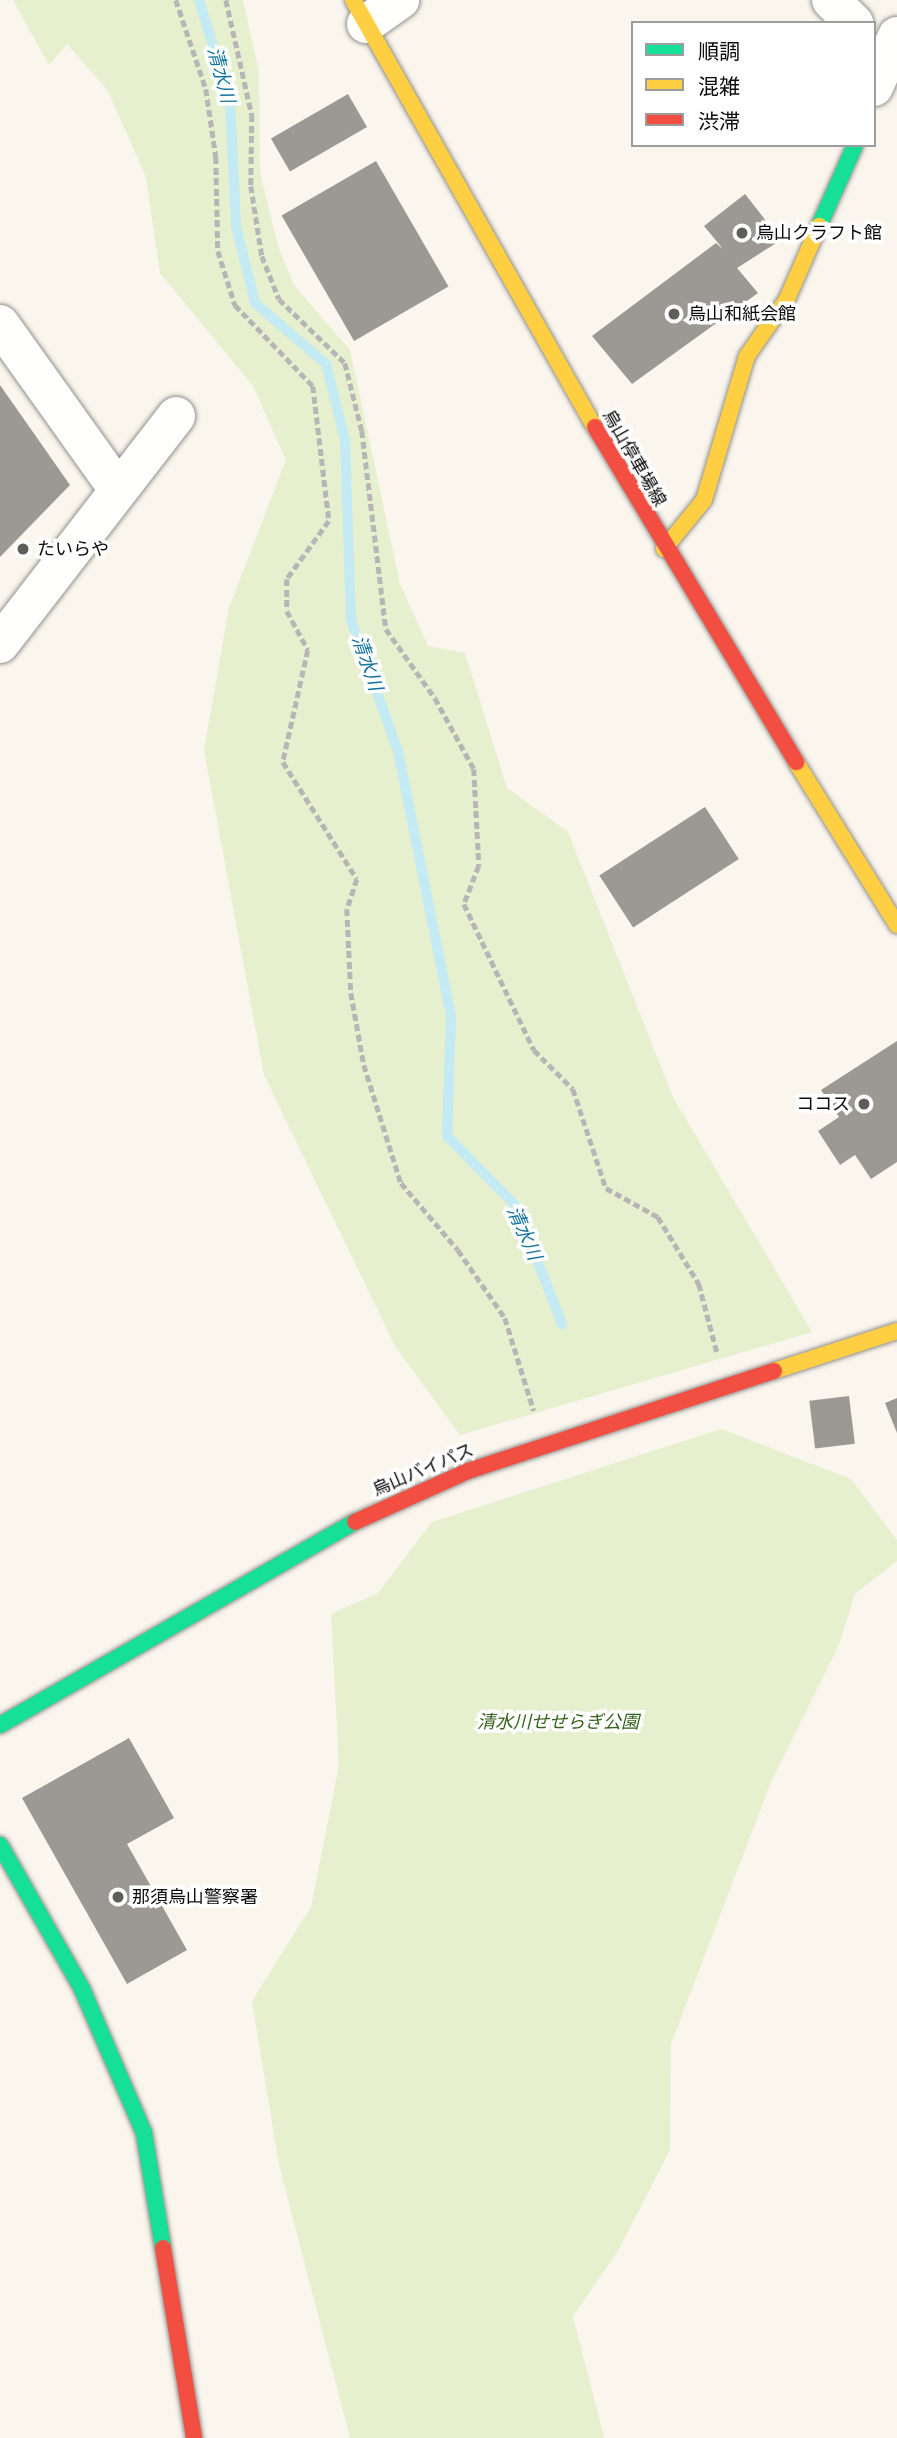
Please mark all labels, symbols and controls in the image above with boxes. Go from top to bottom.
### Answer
legend [631,21,876,147]
text: 順調 [698,38,740,65]
water label: 清水川 [203,45,239,105]
text: 混雑 [698,73,740,100]
text: 渋滞 [698,108,740,135]
place label: 烏山クラフト館 [756,222,882,244]
marker: 烏山クラフト館 [734,225,750,241]
place label: 烏山和紙会館 [688,303,796,325]
marker: 烏山和紙会館 [666,306,682,322]
street label: 烏山停車場線 [598,406,670,510]
place label: たいらや [37,538,109,560]
marker: たいらや [15,541,31,557]
water label: 清水川 [347,632,387,694]
place label: ココス [796,1093,850,1115]
marker: ココス [856,1096,872,1112]
water label: 清水川 [502,1202,546,1264]
street label: 烏山バイパス [369,1439,477,1501]
park label: 清水川せせらぎ公園 [477,1711,639,1733]
place label: 那須烏山警察署 [132,1886,258,1908]
marker: 那須烏山警察署 [110,1889,126,1905]

